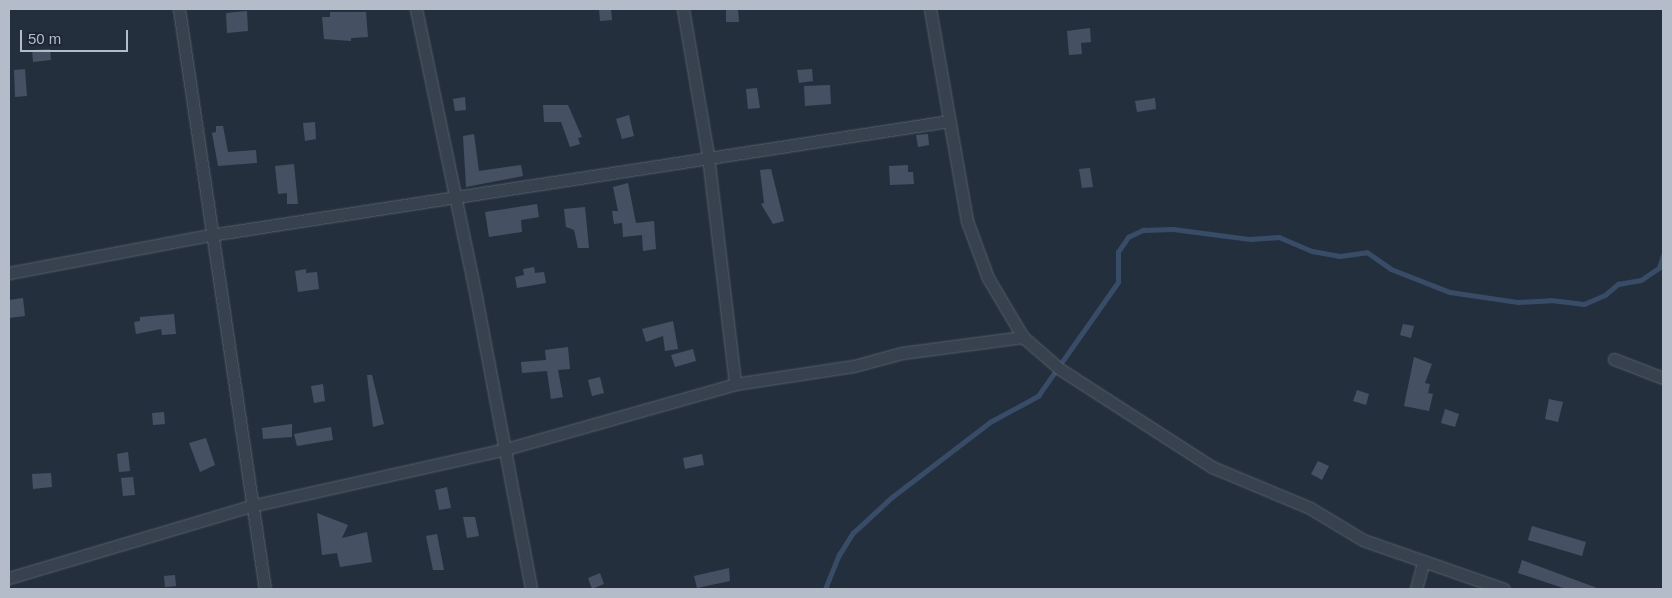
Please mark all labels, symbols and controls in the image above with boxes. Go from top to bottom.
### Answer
scale bar [22,20,130,52]
text: 50 m [28,30,61,47]

